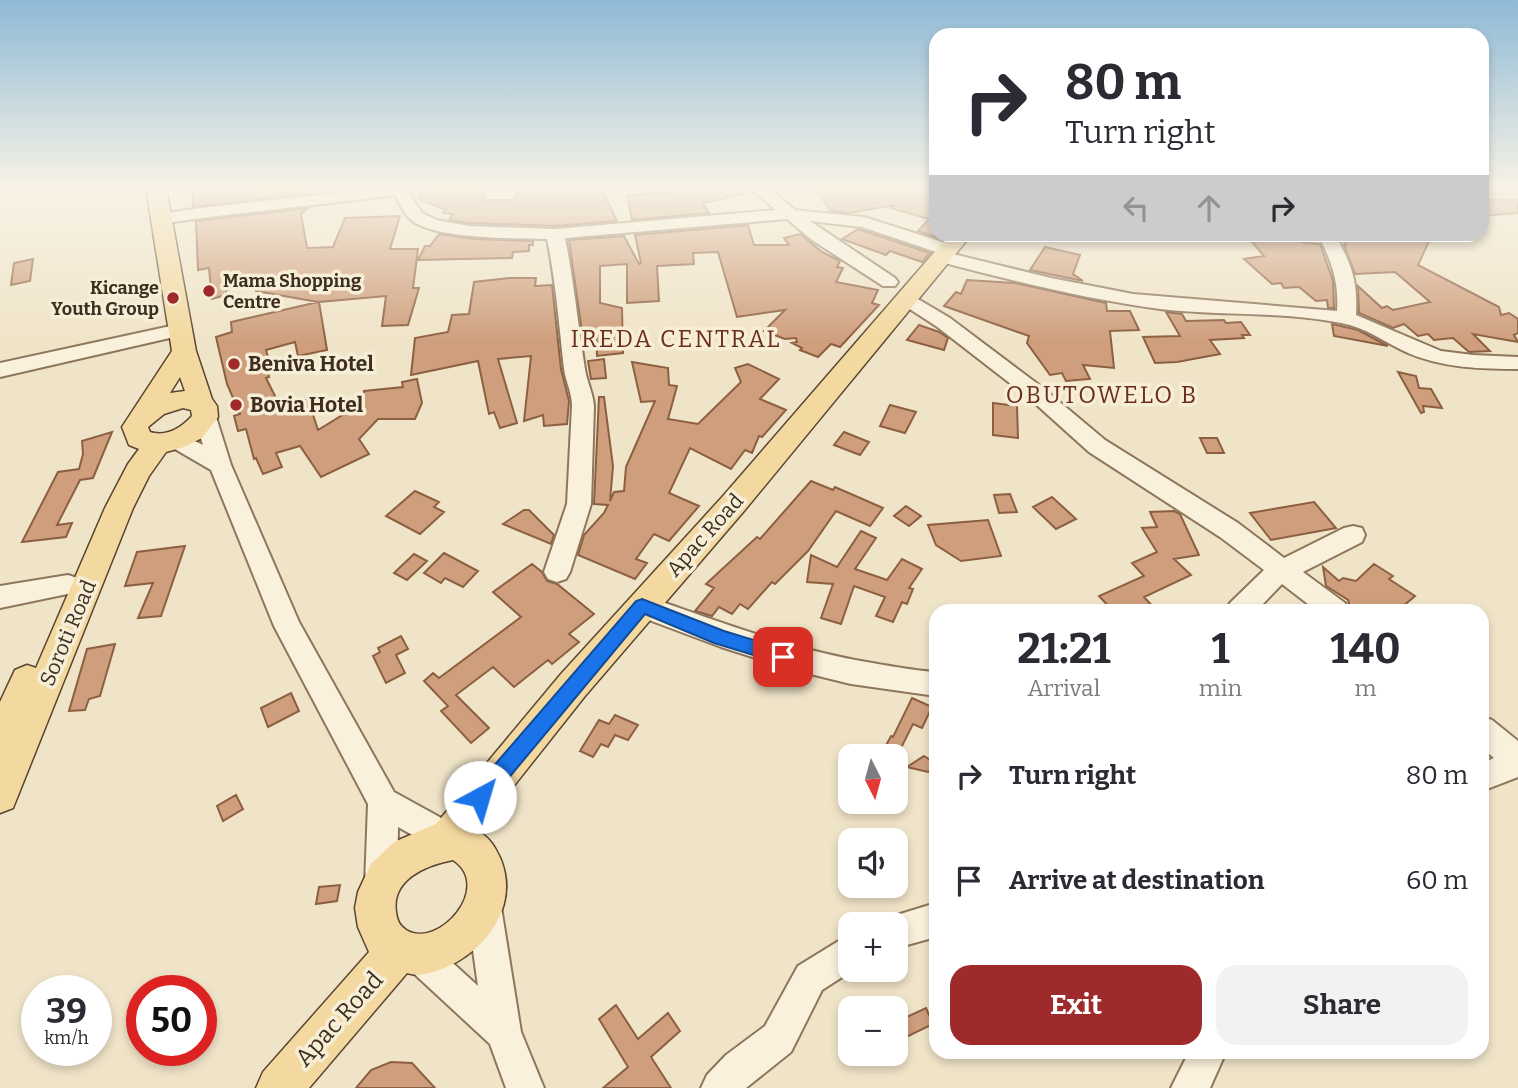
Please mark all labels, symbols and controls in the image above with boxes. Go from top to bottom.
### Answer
text: 80 m [1065,53,1181,112]
icon: right [950,56,1041,147]
text: Turn right [1065,113,1216,151]
icon: left [1117,189,1155,227]
icon: ahead [1190,189,1228,227]
icon: right [1263,189,1301,227]
place label: Mama Shopping Centre [223,270,362,313]
place label: Kicange Youth Group [51,277,159,320]
marker: Mama Shopping Centre [201,283,217,299]
marker: Kicange Youth Group [165,290,181,306]
district label: IREDA CENTRAL [570,325,782,353]
place label: Beniva Hotel [248,351,374,377]
marker: Beniva Hotel [226,356,242,372]
district label: OBUTOWELO B [1006,381,1198,409]
place label: Bovia Hotel [250,392,364,418]
marker: Bovia Hotel [228,397,244,413]
street label: Apac Road [661,488,749,582]
street label: Soroti Road [34,576,102,690]
text: 21:21 [1017,624,1111,674]
text: 1 [1211,624,1230,674]
text: 140 [1330,624,1401,674]
pin [753,627,813,687]
icon: arrive [764,638,802,676]
text: Arrival [1027,674,1100,702]
text: min [1199,674,1242,702]
text: m [1355,674,1377,702]
north arrow [838,744,908,814]
map controls [838,744,908,1066]
icon: right [950,757,988,795]
position arrow [443,760,517,834]
text: Turn right [1009,760,1136,791]
text: 80 m [1406,760,1468,791]
button: sound [838,828,908,898]
icon: arrive [950,862,988,900]
text: Arrive at destination [1009,865,1264,896]
text: 60 m [1406,865,1468,896]
button: + [838,912,908,982]
button: Exit [950,965,1202,1045]
button: Share [1216,965,1468,1045]
street label: Apac Road [289,966,389,1072]
speed limit sign: 50 [126,975,217,1066]
text: 39 [46,990,87,1032]
button: − [838,996,908,1066]
text: km/h [44,1027,89,1049]

